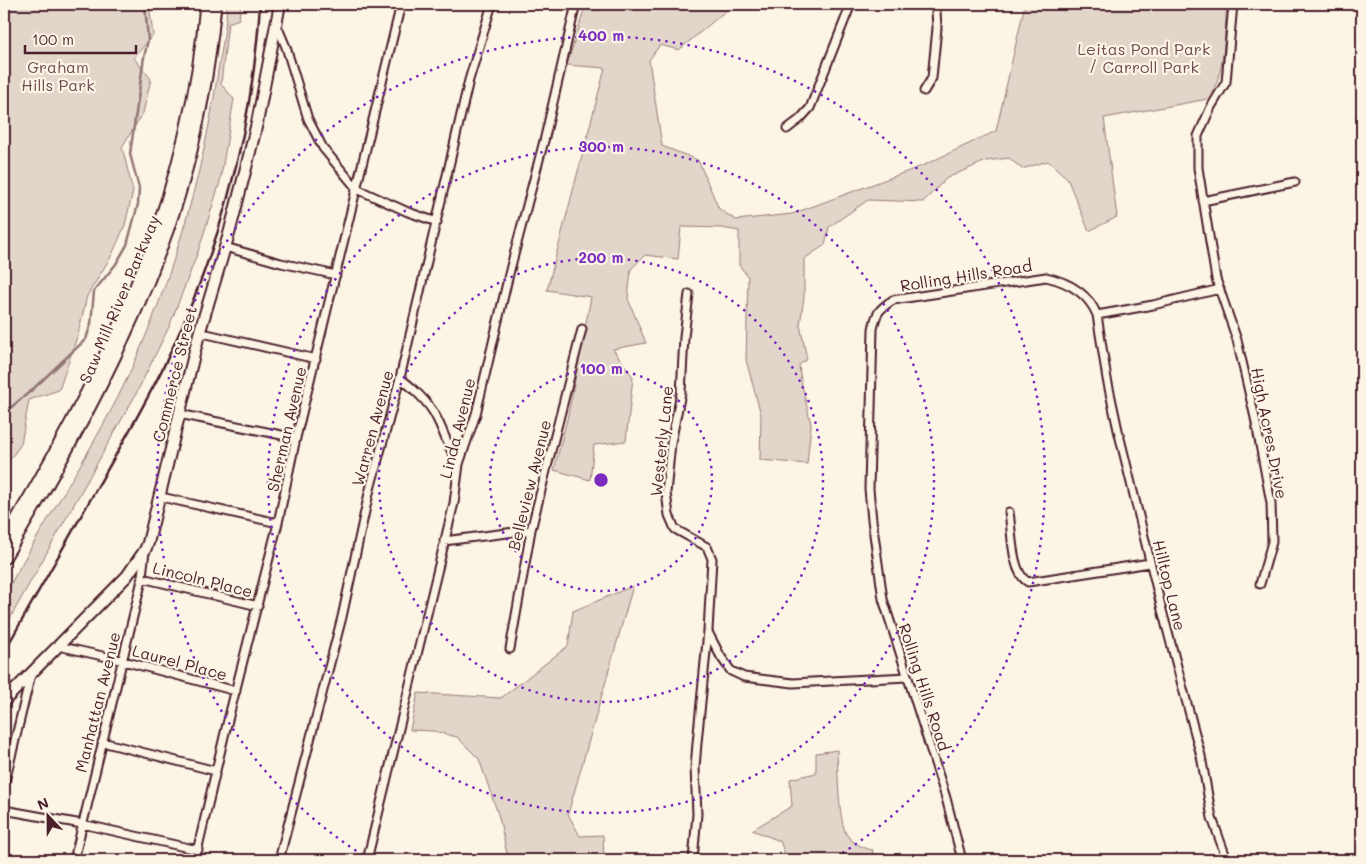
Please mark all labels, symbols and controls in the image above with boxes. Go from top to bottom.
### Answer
scale bar [25,22,136,54]
text: 400 m [578,25,624,45]
text: 100 m [32,29,74,49]
park label: Leitas Pond Park / Carroll Park [1078,38,1210,77]
park label: Graham Hills Park [21,56,95,95]
text: 300 m [578,136,624,156]
street label: Saw Mill River Parkway [74,212,164,386]
text: 200 m [579,247,624,267]
street label: Rolling Hills Road [899,254,1033,296]
street label: Commerce Street [147,304,201,444]
text: 100 m [579,358,623,378]
street label: Sherman Avenue [261,364,311,494]
street label: High Acres Drive [1247,366,1293,500]
street label: Warren Avenue [346,368,398,488]
street label: Linda Avenue [434,376,480,480]
street label: Westerly Lane [645,385,677,497]
street label: Belleview Avenue [503,417,555,553]
centre of rings [592,471,610,489]
street label: Hilltop Lane [1149,537,1191,633]
street label: Lincoln Place [151,556,255,602]
street label: Rolling Hills Road [894,620,956,754]
street label: Manhattan Avenue [69,630,125,774]
street label: Laurel Place [130,639,230,685]
north arrow [22,792,72,842]
text: N [34,793,51,814]

